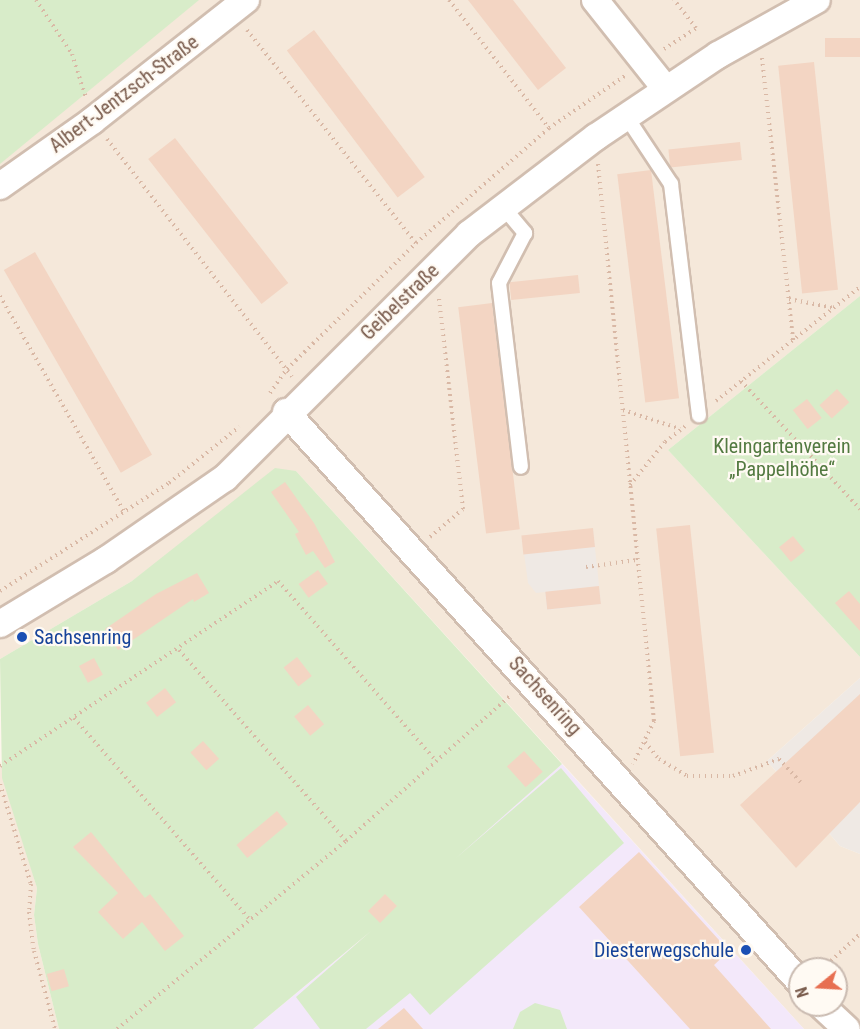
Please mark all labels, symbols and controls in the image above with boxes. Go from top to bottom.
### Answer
street label: Albert-Jentzsch-Straße [45,30,203,158]
street label: Geibelstraße [356,259,444,345]
park label: Kleingartenverein „Pappelhöhe“ [713,434,851,481]
place label: Sachsenring [34,625,131,649]
marker: Sachsenring [15,630,29,644]
street label: Sachsenring [504,652,586,740]
place label: Diesterwegschule [594,938,734,962]
marker: Diesterwegschule [739,943,753,957]
north arrow [788,957,848,1017]
text: N [792,985,813,1000]

